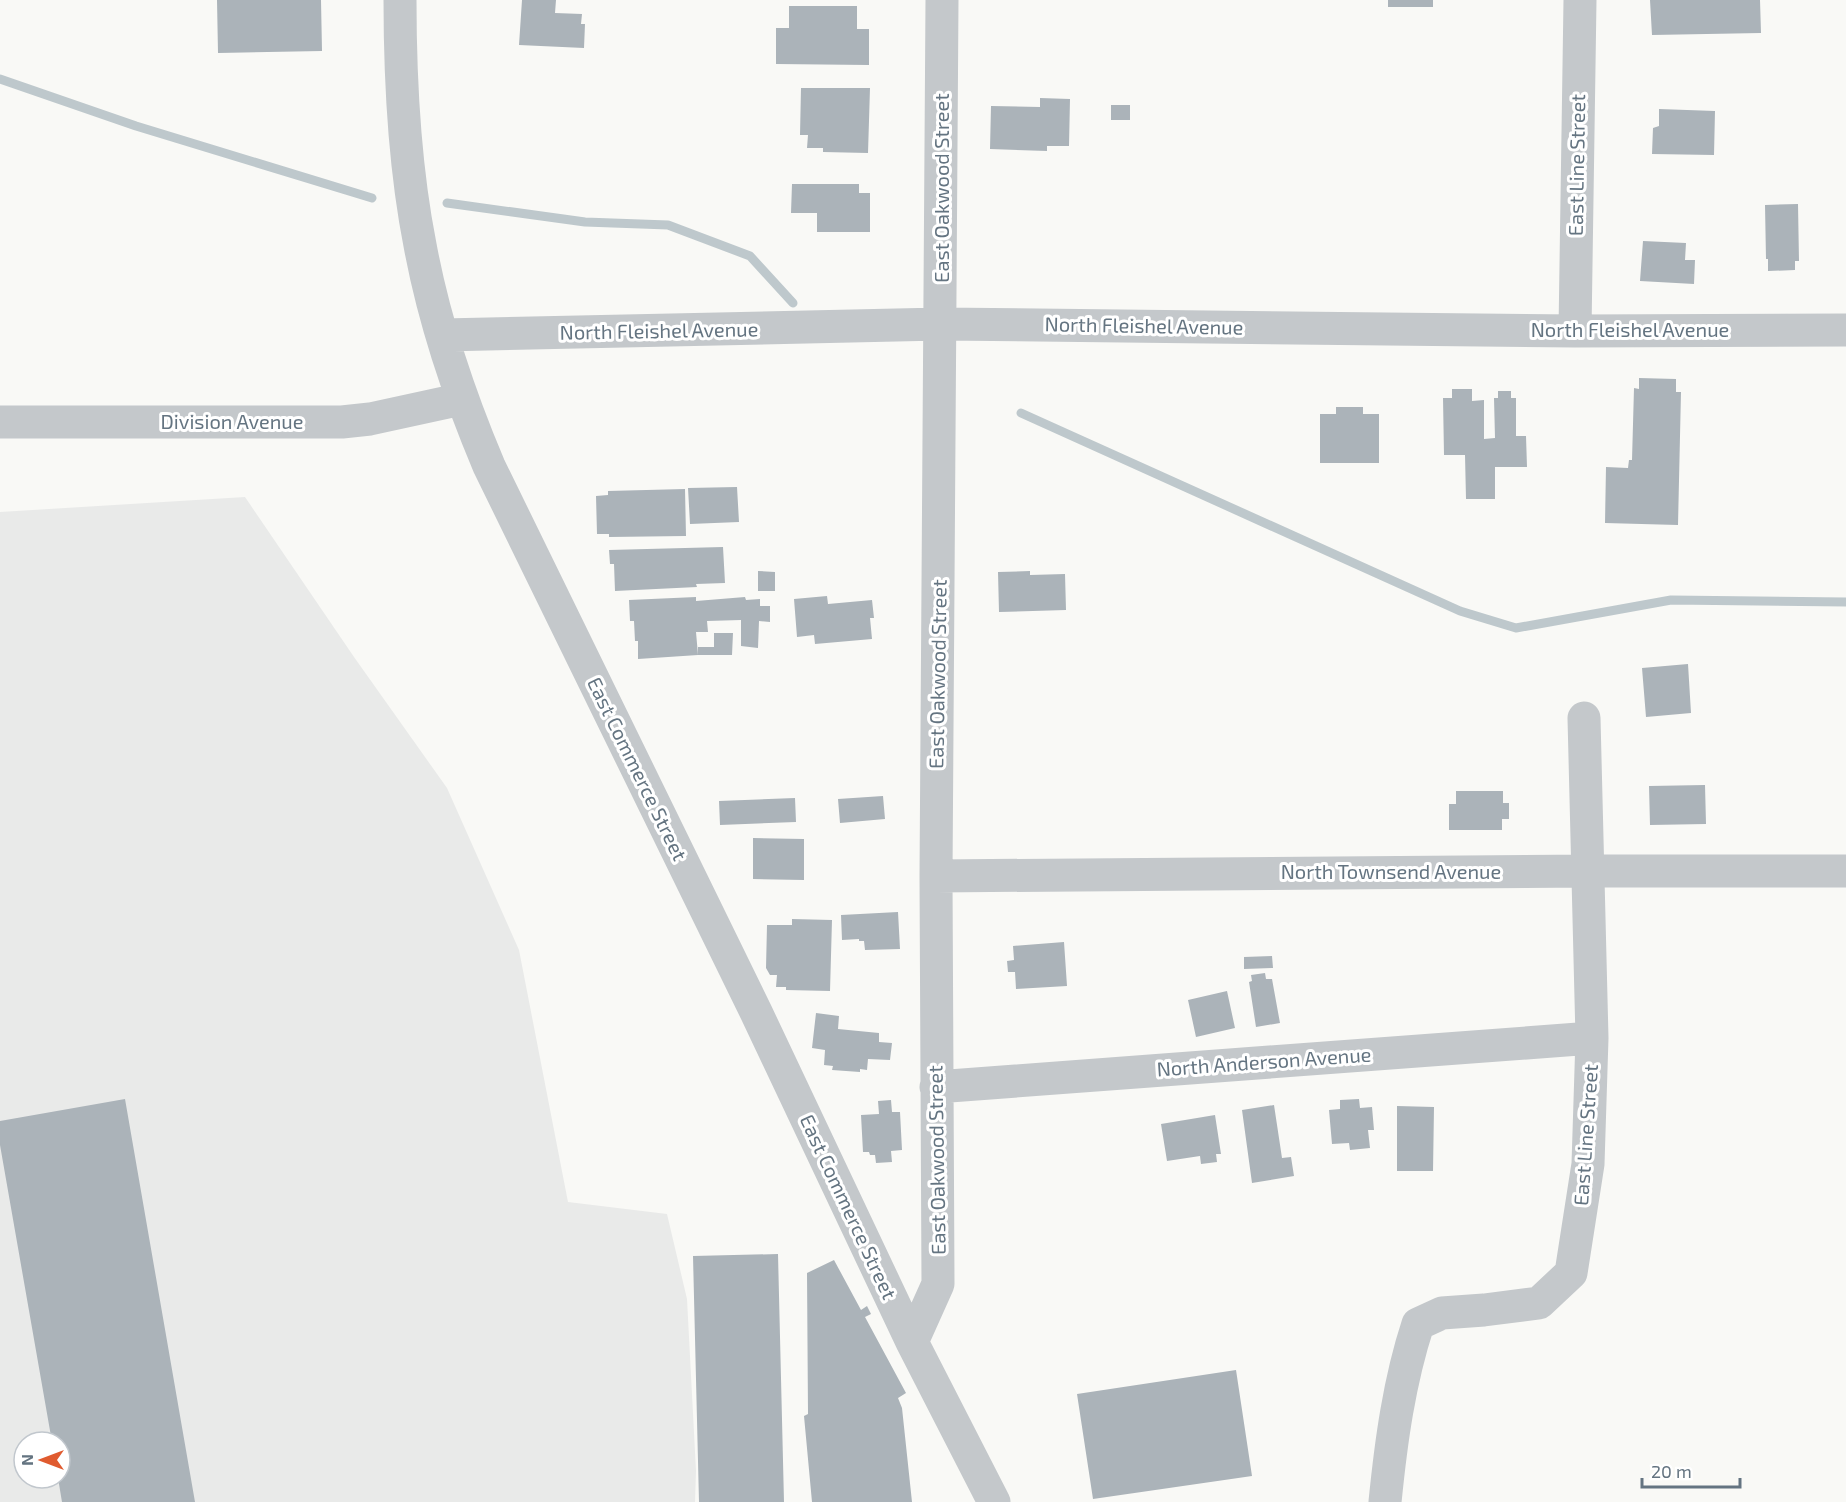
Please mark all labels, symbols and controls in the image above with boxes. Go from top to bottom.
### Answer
street label: East Oakwood Street [929,93,953,283]
street label: East Line Street [1563,93,1589,236]
street label: North Fleishel Avenue [1045,311,1243,339]
street label: North Fleishel Avenue [560,316,758,344]
street label: North Fleishel Avenue [1531,317,1729,341]
street label: Division Avenue [161,409,303,433]
street label: East Oakwood Street [923,579,951,769]
street label: East Commerce Street [583,673,693,865]
street label: North Townsend Avenue [1281,859,1501,883]
street label: North Anderson Avenue [1156,1042,1372,1080]
street label: East Line Street [1568,1063,1602,1207]
street label: East Oakwood Street [922,1065,950,1255]
street label: East Commerce Street [796,1110,902,1303]
north arrow [12,1430,72,1490]
scale bar [1642,1451,1740,1489]
text: N [17,1454,36,1466]
text: 20 m [1651,1460,1692,1482]

